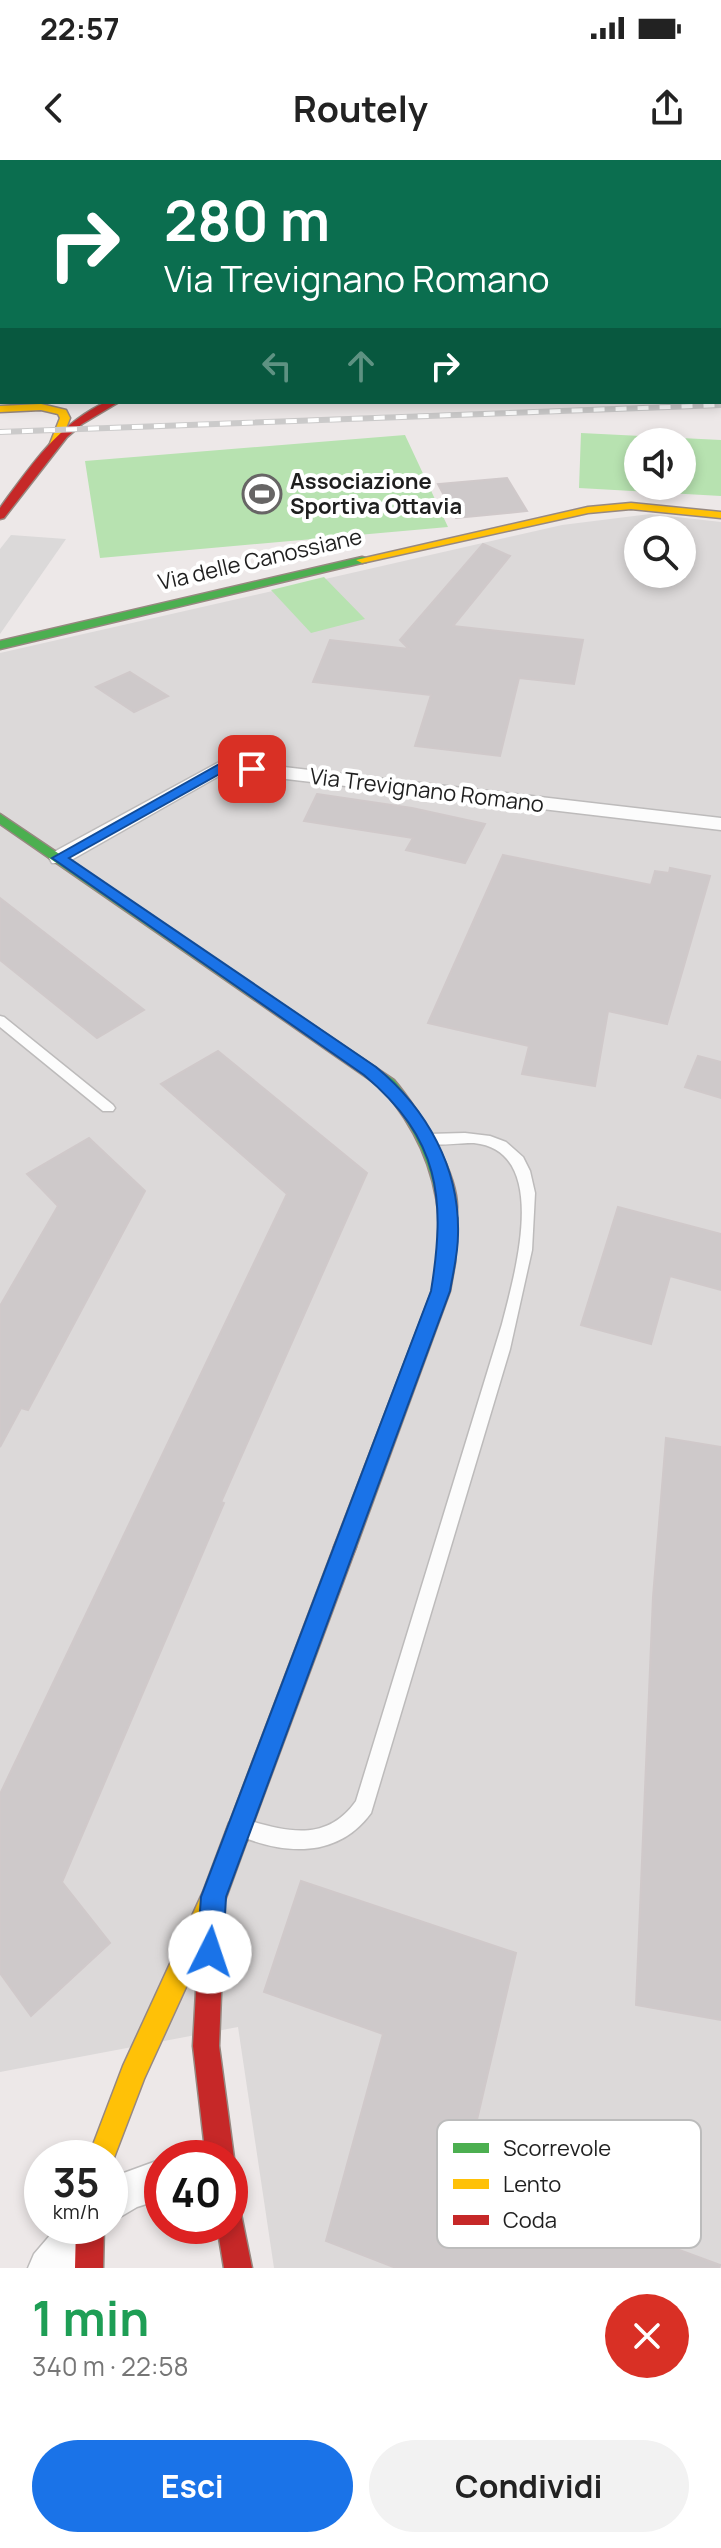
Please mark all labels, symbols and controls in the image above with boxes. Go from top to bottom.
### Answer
text: 22:57 [40,8,120,49]
text: Routely [293,84,428,133]
icon: back [32,86,76,130]
icon: share [645,86,689,130]
text: 280 m [164,181,330,258]
icon: right [32,192,136,296]
text: Via Trevignano Romano [164,254,549,303]
icon: left [255,344,299,388]
icon: ahead [339,344,383,388]
icon: right [423,344,467,388]
map controls [624,428,696,588]
button: sound [624,428,696,500]
place label: Associazione Sportiva Ottavia [290,466,462,521]
sports icon: Associazione Sportiva Ottavia [241,473,283,515]
button: search [624,516,696,588]
street label: Via delle Canossiane [155,521,365,597]
pin [218,735,286,803]
icon: arrive [230,747,274,791]
street label: Via Trevignano Romano [308,761,546,819]
position arrow [168,1910,252,1994]
legend [437,2120,701,2248]
text: Scorrevole [503,2133,611,2163]
speed limit sign: 40 [144,2140,248,2244]
text: 35 [53,2154,99,2209]
text: Lento [503,2169,561,2199]
text: km/h [53,2198,99,2225]
text: Coda [503,2205,557,2235]
text: 1 min [32,2285,149,2350]
button: close [605,2294,689,2378]
text: 340 m · 22:58 [32,2348,189,2384]
button: Esci [32,2440,353,2532]
button: Condividi [369,2440,689,2532]

